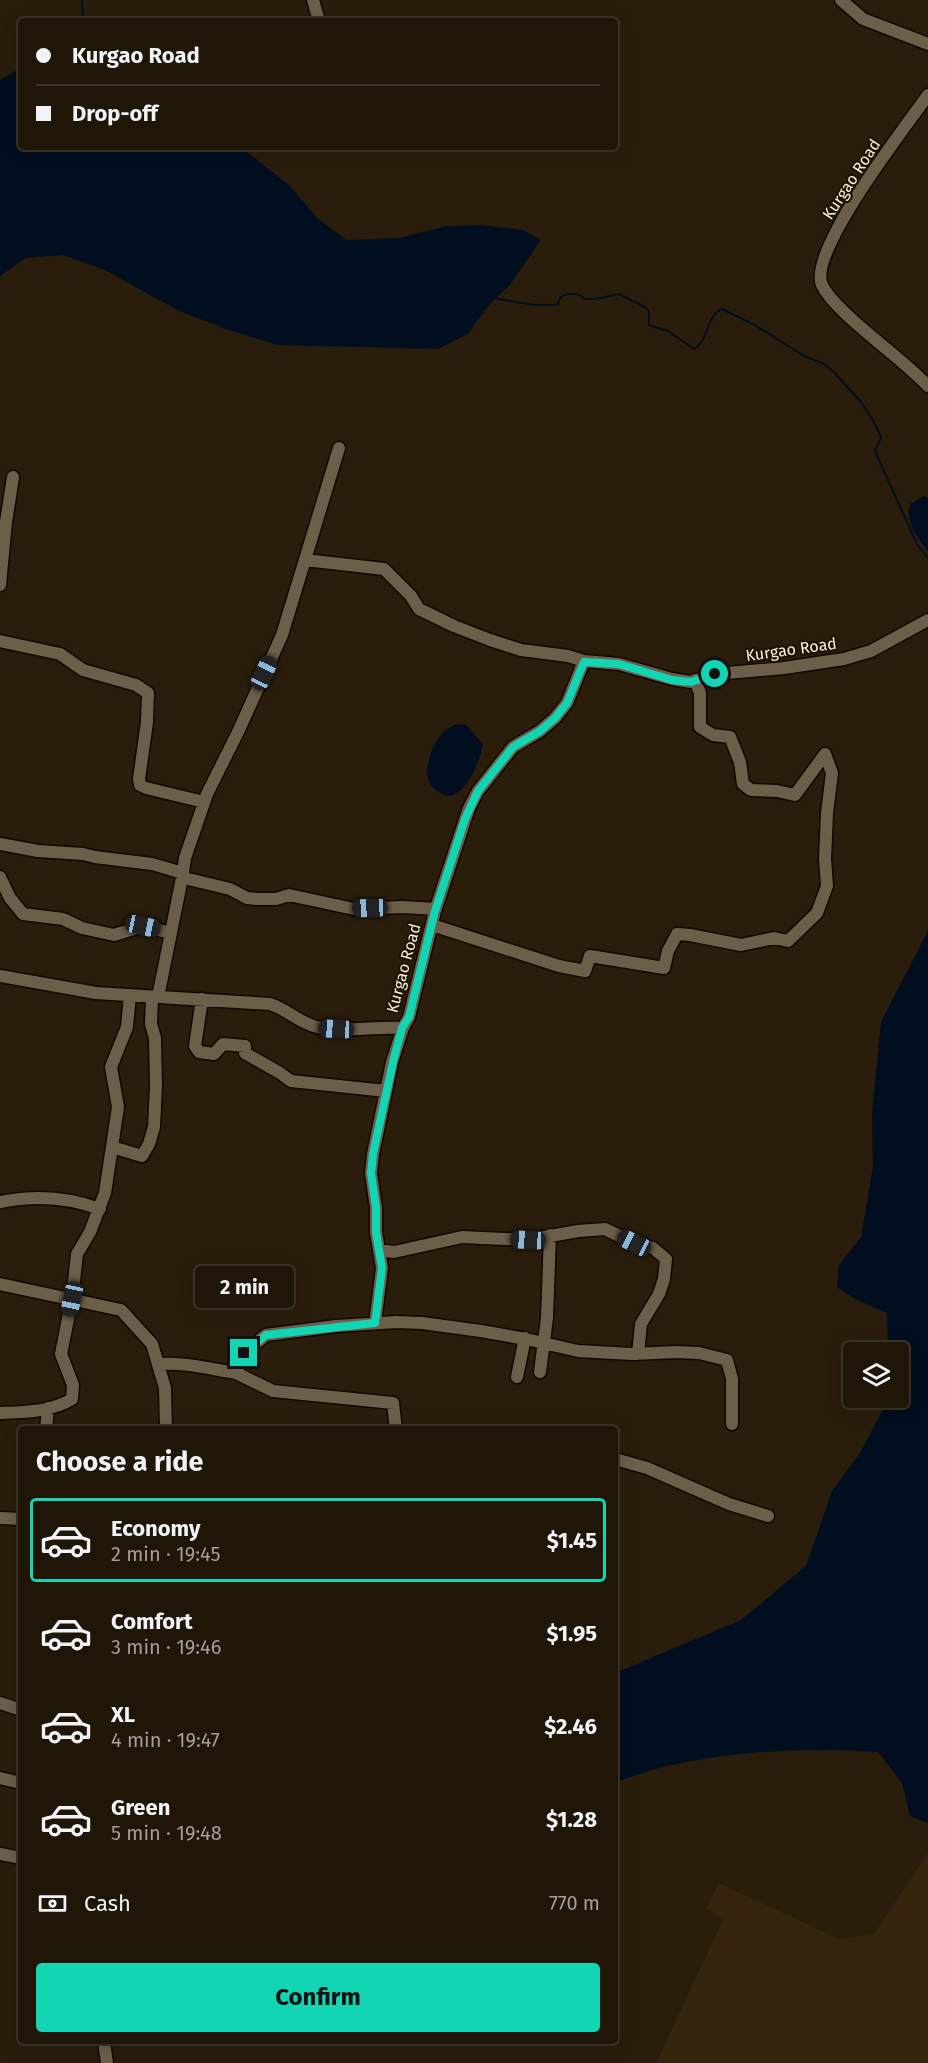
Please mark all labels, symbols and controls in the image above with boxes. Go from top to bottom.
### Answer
text: Kurgao Road [72,42,200,69]
text: Drop-off [72,100,158,127]
street label: Kurgao Road [818,136,884,223]
street label: Kurgao Road [744,634,838,665]
car [248,653,280,693]
route start [701,660,728,687]
car [352,898,388,918]
car [124,913,162,939]
street label: Kurgao Road [382,921,425,1015]
car [318,1019,354,1039]
car [614,1227,654,1259]
car [510,1230,546,1250]
callout: 2 min [194,1266,294,1308]
text: 2 min [220,1275,269,1299]
car [59,1280,85,1318]
route end [230,1339,257,1366]
map controls [843,1342,909,1408]
button: layers [843,1342,909,1408]
text: Choose a ride [36,1446,203,1478]
icon: car [39,1513,93,1567]
text: Economy [111,1515,200,1542]
text: $1.45 [547,1527,597,1554]
text: 2 min · 19:45 [111,1542,220,1566]
icon: car [39,1606,93,1660]
text: Comfort [111,1608,192,1635]
text: $1.95 [547,1620,597,1647]
text: 3 min · 19:46 [111,1635,221,1659]
icon: car [39,1699,93,1753]
text: XL [111,1701,135,1728]
text: $2.46 [544,1713,597,1740]
text: 4 min · 19:47 [111,1728,220,1752]
icon: car [39,1792,93,1846]
text: Green [111,1794,170,1821]
text: $1.28 [546,1806,597,1833]
text: 5 min · 19:48 [111,1821,222,1845]
icon: cash [36,1887,69,1920]
text: Cash [84,1890,131,1917]
text: 770 m [549,1891,600,1915]
button: Confirm [36,1963,600,2032]

